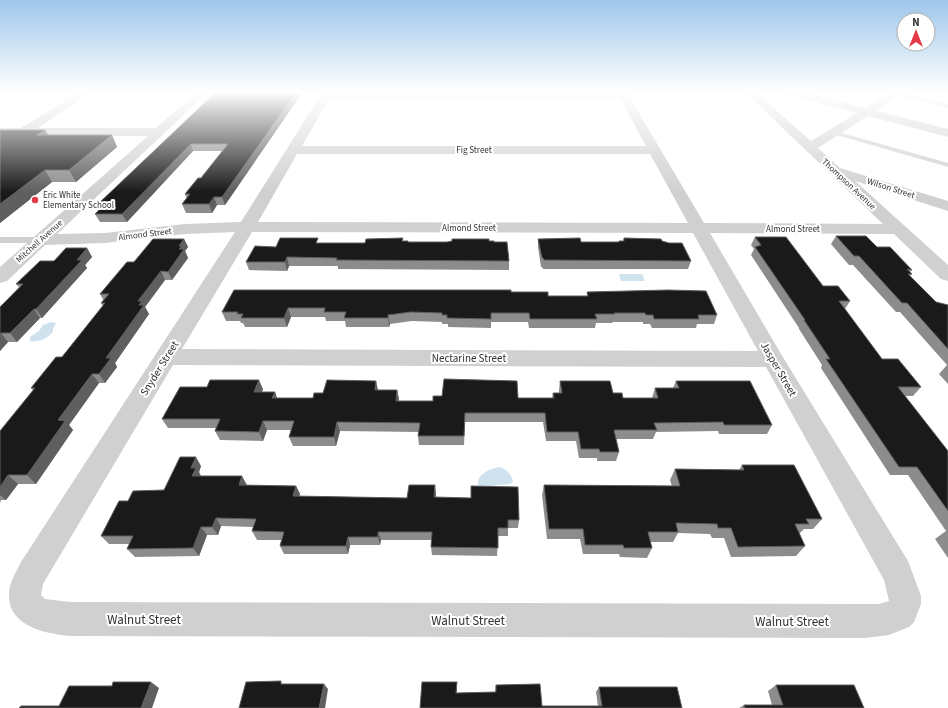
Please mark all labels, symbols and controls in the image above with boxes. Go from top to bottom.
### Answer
north arrow [896,12,936,52]
text: N [912,15,920,30]
street label: Fig Street [456,144,492,157]
street label: Thompson Avenue [819,156,879,213]
street label: Wilson Street [865,175,916,202]
place label: Eric White Elementary School [43,189,114,212]
marker: Eric White Elementary School [30,195,40,205]
street label: Mitchell Avenue [13,216,66,266]
street label: Almond Street [442,222,496,235]
street label: Almond Street [766,223,820,236]
street label: Almond Street [118,225,173,244]
street label: Snyder Street [137,338,182,399]
street label: Jasper Street [757,339,800,399]
street label: Nectarine Street [432,351,506,366]
street label: Walnut Street [107,611,181,629]
street label: Walnut Street [431,612,505,630]
street label: Walnut Street [755,613,829,631]

